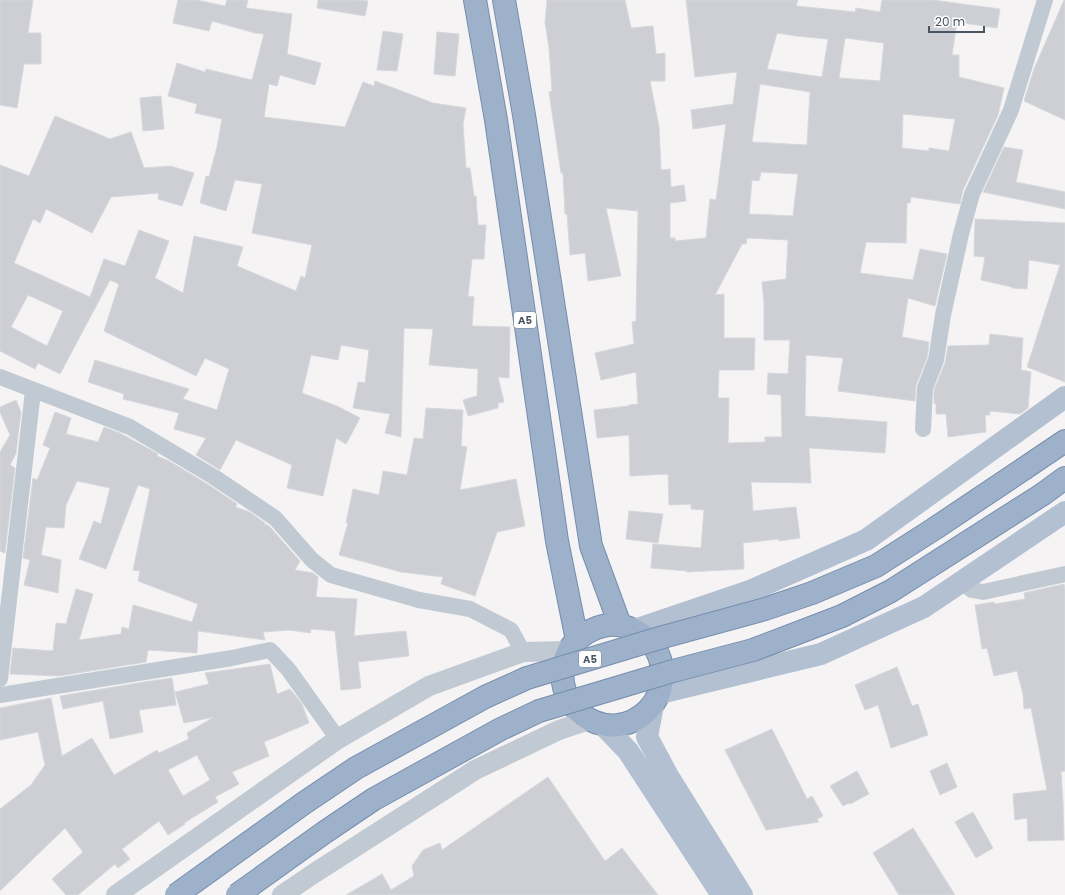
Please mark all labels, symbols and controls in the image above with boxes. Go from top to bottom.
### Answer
scale bar [929,8,984,34]
text: 20 m [935,13,965,30]
road number: A5 [514,312,536,328]
road number: A5 [579,651,601,667]

